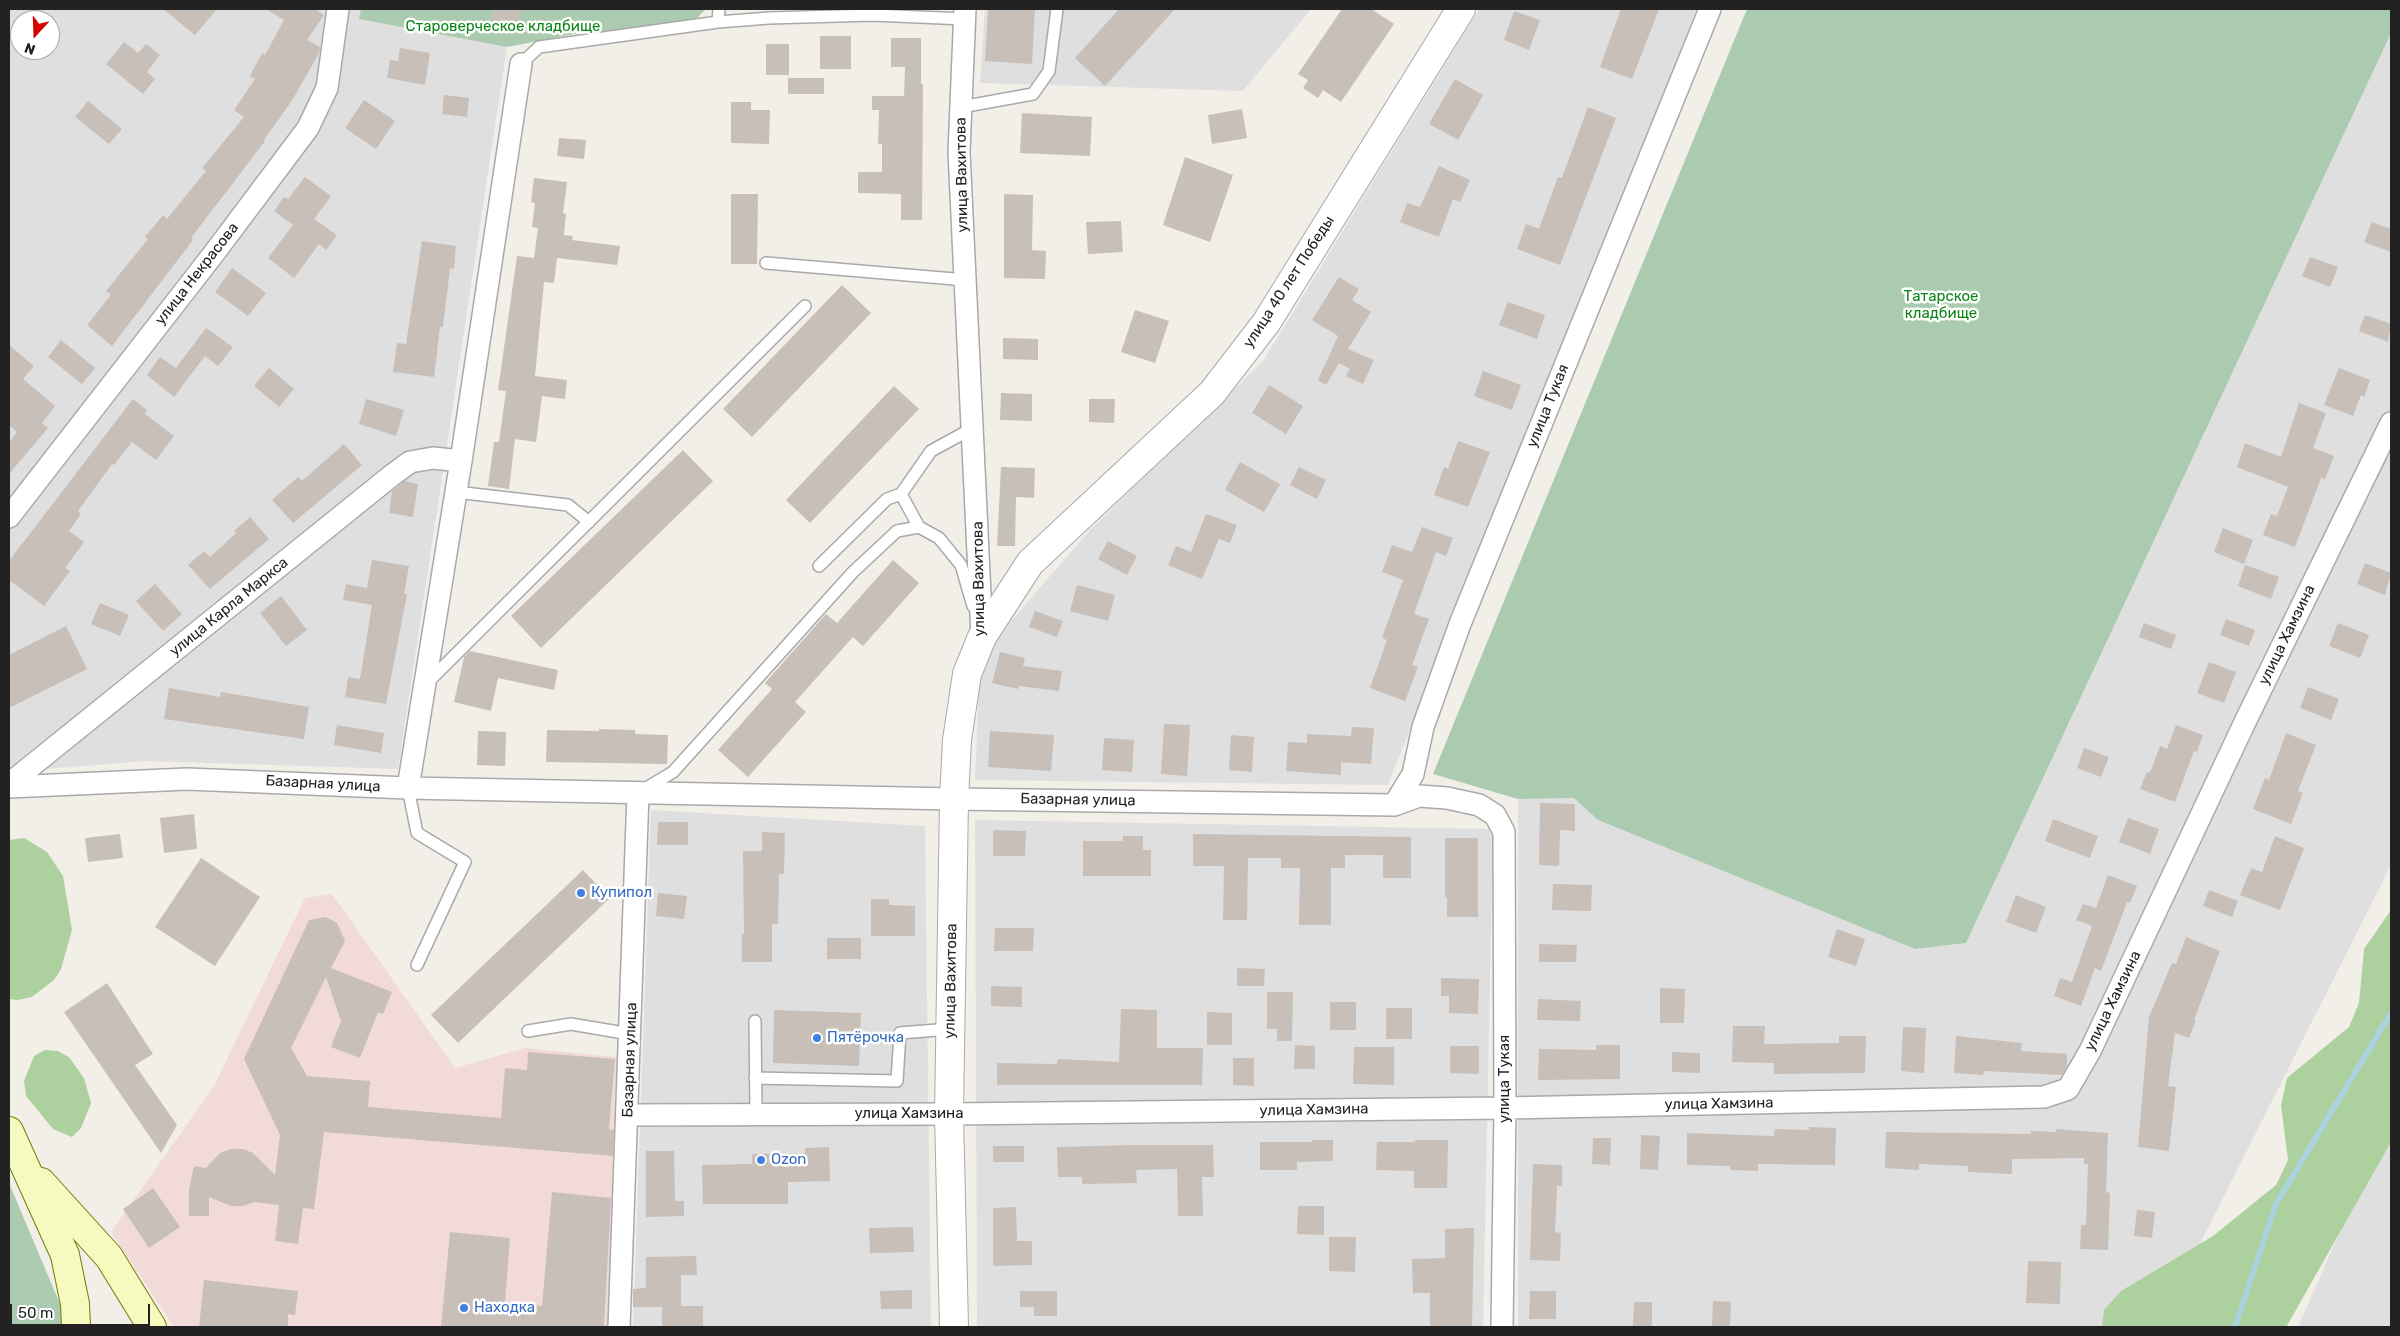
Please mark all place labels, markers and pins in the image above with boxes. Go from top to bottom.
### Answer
place label: Купипол [591,884,652,902]
marker: Купипол [575,887,587,899]
place label: Пятёрочка [827,1029,904,1047]
marker: Пятёрочка [811,1032,823,1044]
place label: Ozon [771,1151,806,1169]
marker: Ozon [755,1154,767,1166]
place label: Находка [474,1299,535,1317]
marker: Находка [458,1302,470,1314]

